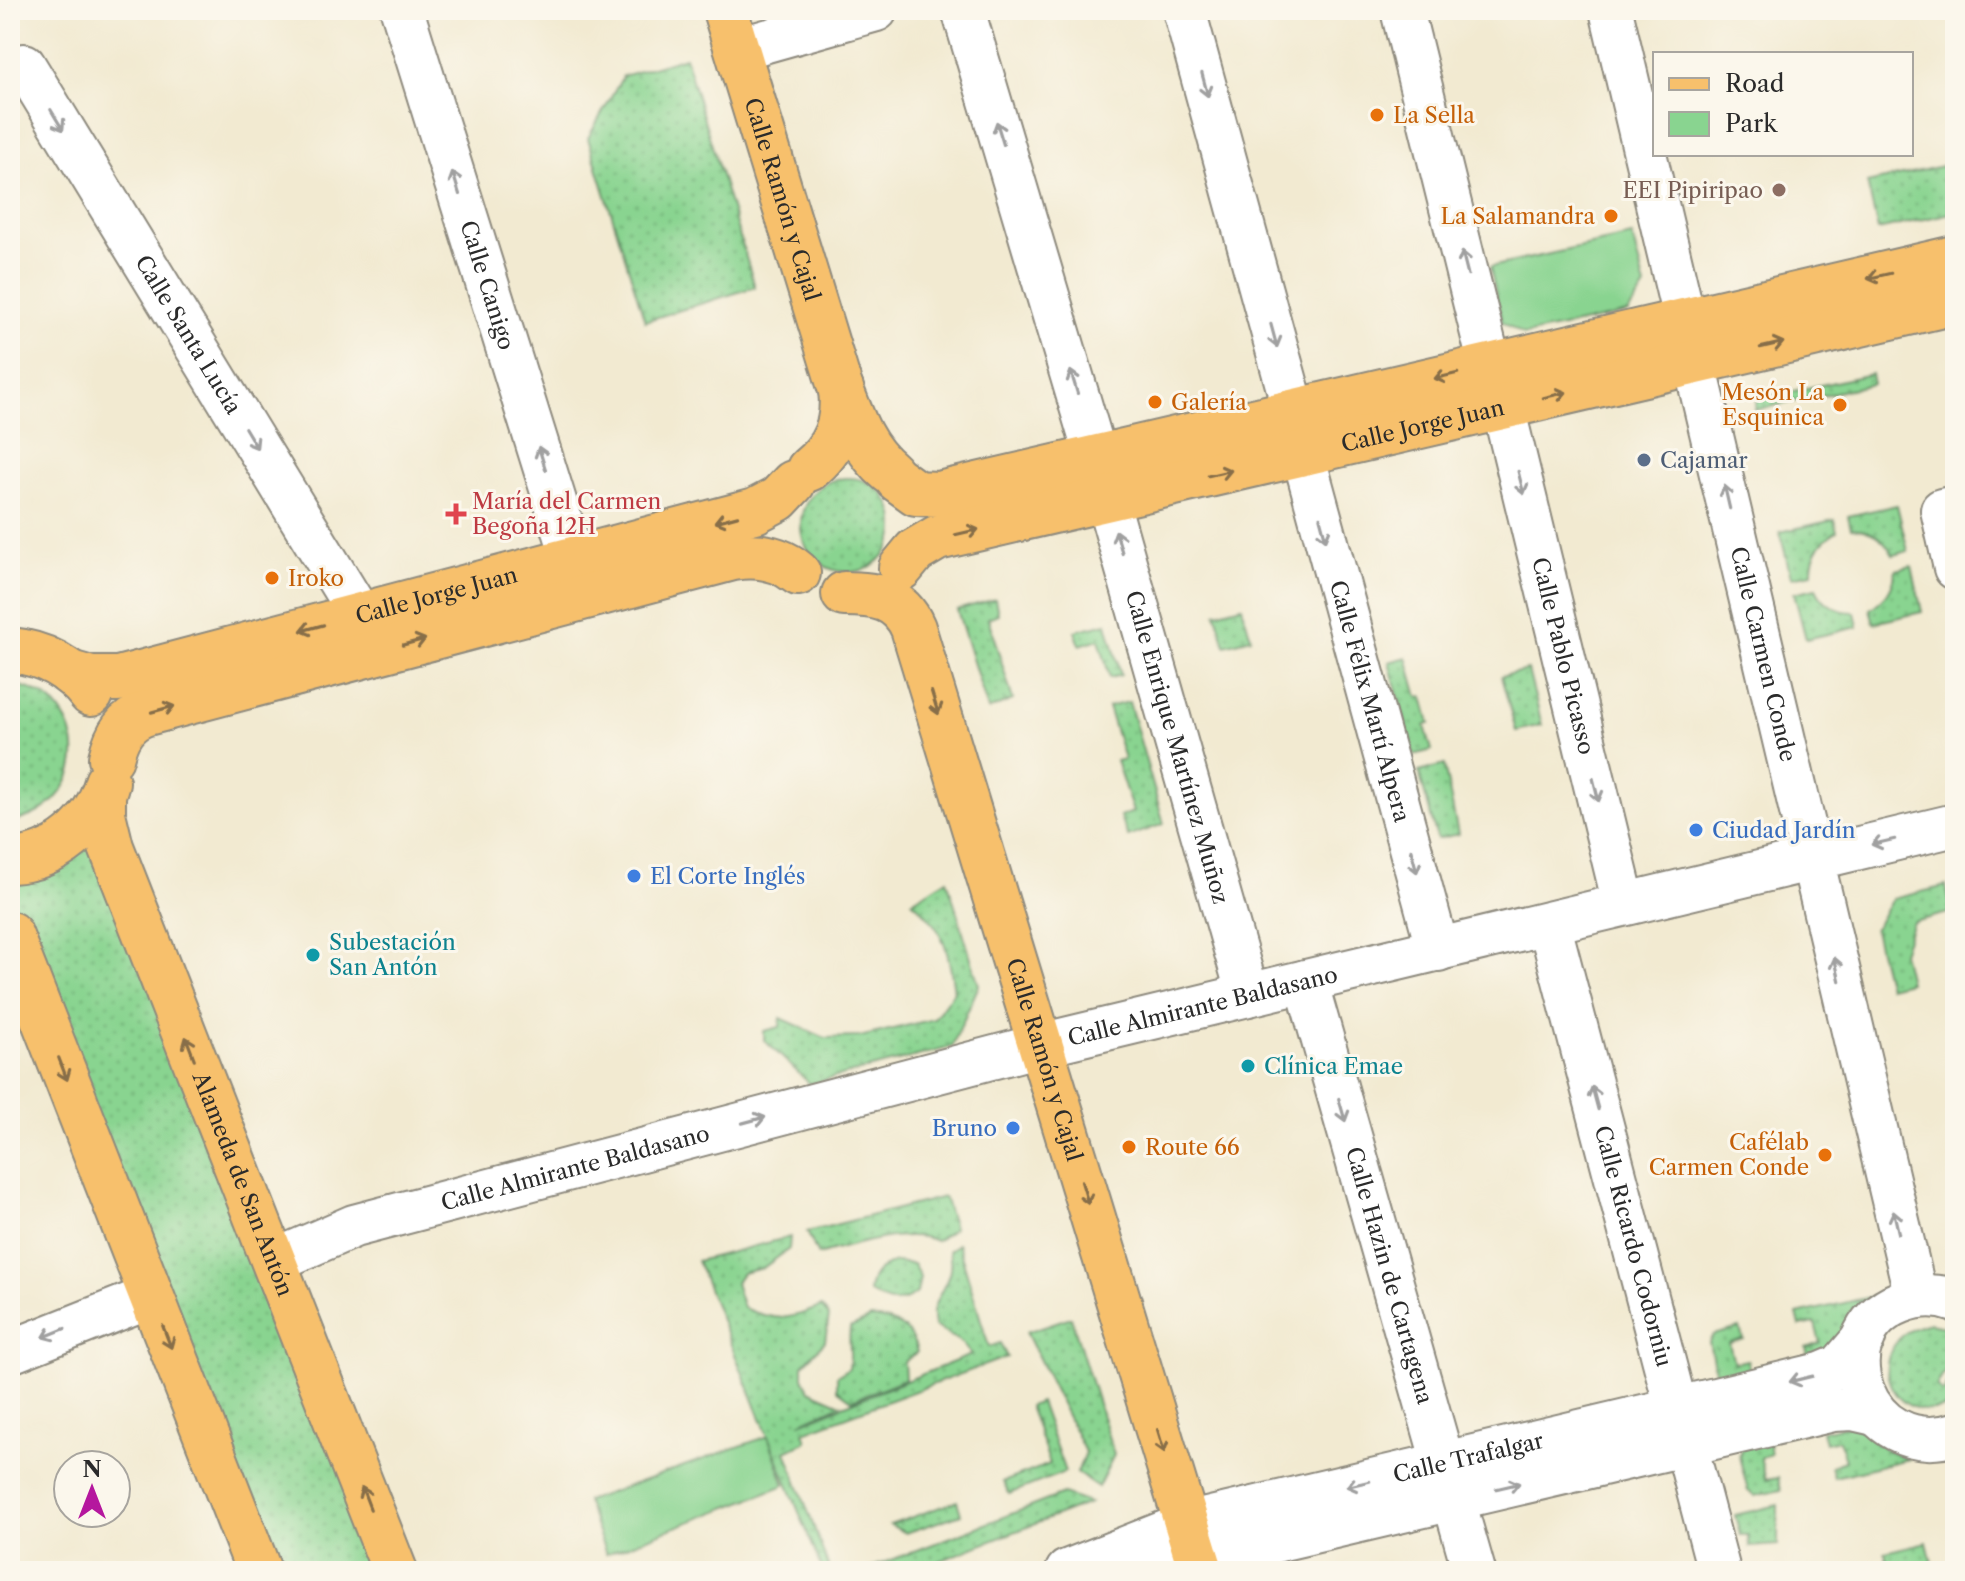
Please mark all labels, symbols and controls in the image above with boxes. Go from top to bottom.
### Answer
legend [1653,52,1913,156]
text: Road [1725,69,1785,98]
one-way arrow [1198,72,1213,98]
street label: Calle Ramón y Cajal [739,95,827,305]
place label: La Sella [1393,102,1475,129]
marker: La Sella [1368,106,1386,124]
one-way arrow [49,108,65,131]
text: Park [1725,109,1778,138]
one-way arrow [991,121,1006,146]
one-way arrow [448,170,463,196]
place label: EEI Pipiripao [1622,177,1763,204]
marker: EEI Pipiripao [1770,181,1788,199]
place label: La Salamandra [1441,203,1595,230]
marker: La Salamandra [1602,207,1620,225]
street label: Calle Canigo [455,217,520,353]
street label: Calle Santa Lucía [130,250,248,419]
one-way arrow [1456,250,1471,276]
one-way arrow [1867,269,1892,284]
one-way arrow [1267,322,1282,348]
one-way arrow [1759,337,1784,352]
one-way arrow [1433,369,1459,384]
one-way arrow [1066,370,1081,396]
place label: Mesón La Esquinica [1721,379,1824,431]
one-way arrow [1542,387,1567,402]
place label: Galería [1171,389,1247,416]
marker: Galería [1146,393,1164,411]
street label: Calle Jorge Juan [1338,393,1507,457]
marker: Mesón La Esquinica [1831,396,1849,414]
one-way arrow [243,426,259,448]
one-way arrow [533,445,548,470]
place label: Cajamar [1660,447,1748,474]
marker: Cajamar [1635,451,1653,469]
one-way arrow [1207,465,1232,480]
one-way arrow [1514,470,1529,496]
one-way arrow [1719,485,1734,511]
place label: María del Carmen Begoña 12H [472,488,662,540]
marker: María del Carmen Begoña 12H [447,505,465,523]
one-way arrow [713,512,739,527]
one-way arrow [1317,516,1332,542]
one-way arrow [953,523,979,538]
one-way arrow [1111,530,1126,556]
street label: Calle Carmen Conde [1725,544,1802,764]
street label: Calle Pablo Picasso [1527,554,1601,757]
street label: Calle Jorge Juan [352,561,520,629]
place label: Iroko [288,565,344,592]
marker: Iroko [263,569,281,587]
street label: Calle Félix Martí Alpera [1324,577,1416,825]
street label: Calle Enrique Martínez Muñoz [1120,587,1235,907]
one-way arrow [300,621,325,636]
one-way arrow [401,633,427,648]
one-way arrow [929,690,943,715]
one-way arrow [150,700,175,715]
one-way arrow [1589,777,1604,803]
place label: Ciudad Jardín [1712,817,1856,844]
marker: Ciudad Jardín [1687,821,1705,839]
one-way arrow [1871,835,1897,850]
one-way arrow [1407,847,1422,873]
place label: El Corte Inglés [650,863,805,890]
marker: El Corte Inglés [625,867,643,885]
place label: Subestación San Antón [329,929,456,981]
marker: Subestación San Antón [304,946,322,964]
street label: Calle Ramón y Cajal [1001,955,1089,1165]
one-way arrow [1829,956,1844,982]
street label: Calle Almirante Baldasano [1065,960,1340,1051]
one-way arrow [182,1036,196,1061]
place label: Clínica Emae [1264,1053,1403,1080]
one-way arrow [57,1056,71,1081]
marker: Clínica Emae [1239,1057,1257,1075]
street label: Alameda de San Antón [187,1067,299,1300]
one-way arrow [1587,1086,1602,1112]
one-way arrow [1335,1097,1350,1123]
one-way arrow [740,1112,766,1127]
place label: Bruno [932,1115,997,1142]
street label: Calle Almirante Baldasano [438,1119,712,1216]
marker: Bruno [1004,1119,1022,1137]
street label: Calle Ricardo Codorniu [1589,1123,1678,1370]
place label: Cafélab Carmen Conde [1649,1129,1809,1181]
place label: Route 66 [1145,1134,1240,1161]
marker: Route 66 [1120,1138,1138,1156]
street label: Calle Hazin de Cartagena [1340,1144,1439,1407]
marker: Cafélab Carmen Conde [1816,1146,1834,1164]
one-way arrow [1078,1179,1093,1205]
one-way arrow [1888,1209,1903,1235]
one-way arrow [161,1324,176,1349]
one-way arrow [42,1327,67,1342]
one-way arrow [1789,1373,1815,1388]
street label: Calle Trafalgar [1390,1427,1546,1488]
one-way arrow [1154,1428,1169,1454]
north arrow [52,1449,132,1529]
text: N [82,1456,102,1483]
one-way arrow [1345,1477,1371,1492]
one-way arrow [1495,1478,1521,1493]
one-way arrow [358,1486,372,1511]

